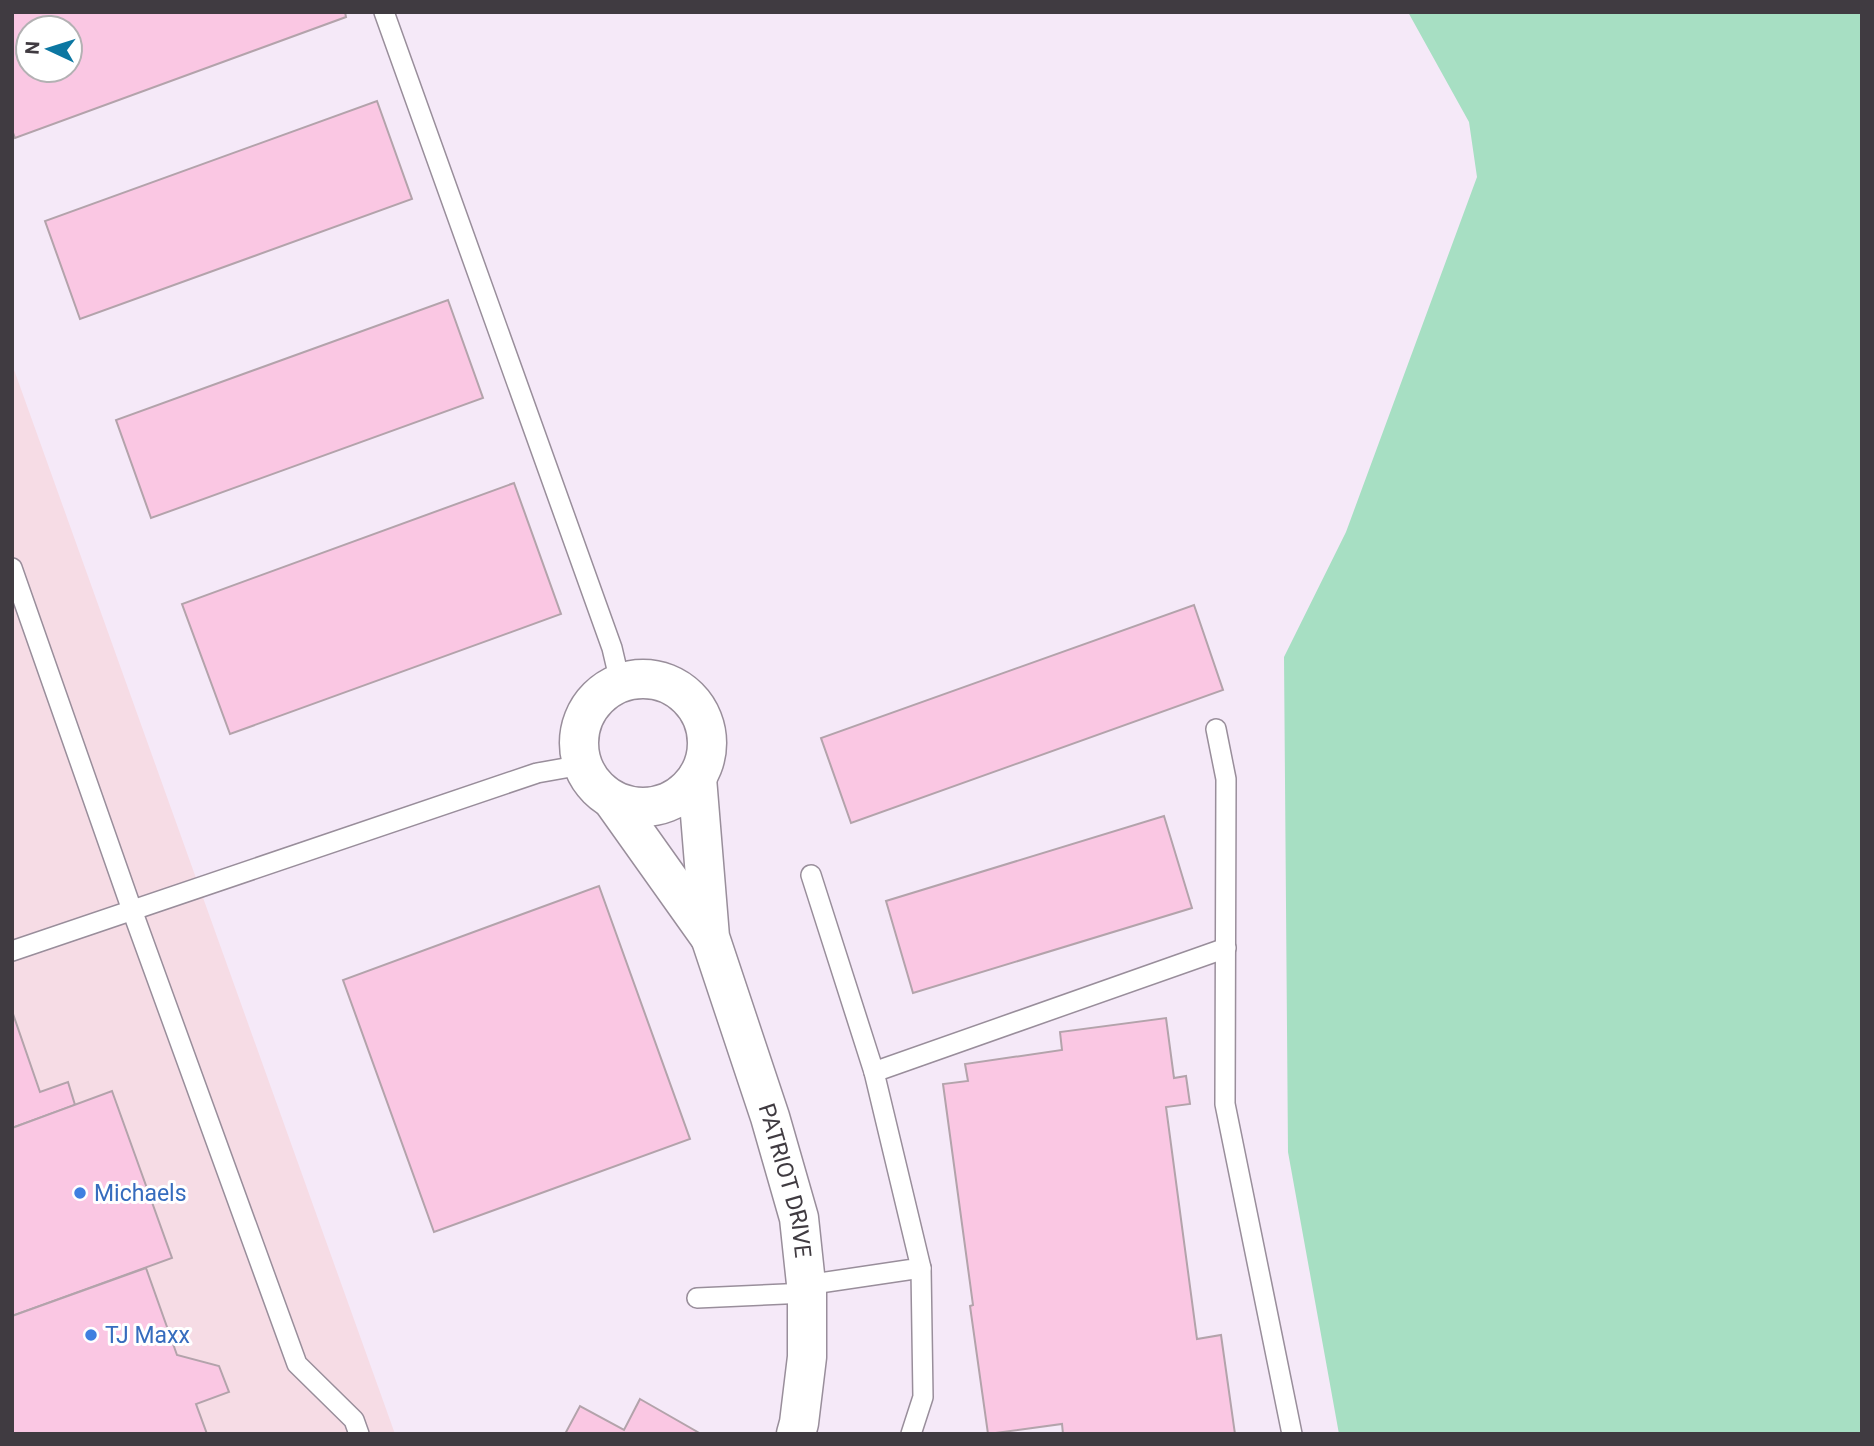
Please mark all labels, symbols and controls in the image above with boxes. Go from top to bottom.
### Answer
north arrow [14,14,84,84]
text: N [21,40,44,55]
street label: PATRIOT DRIVE [752,1100,816,1259]
place label: Michaels [94,1180,187,1207]
marker: Michaels [72,1185,88,1201]
place label: TJ Maxx [105,1322,190,1349]
marker: TJ Maxx [83,1327,99,1343]

